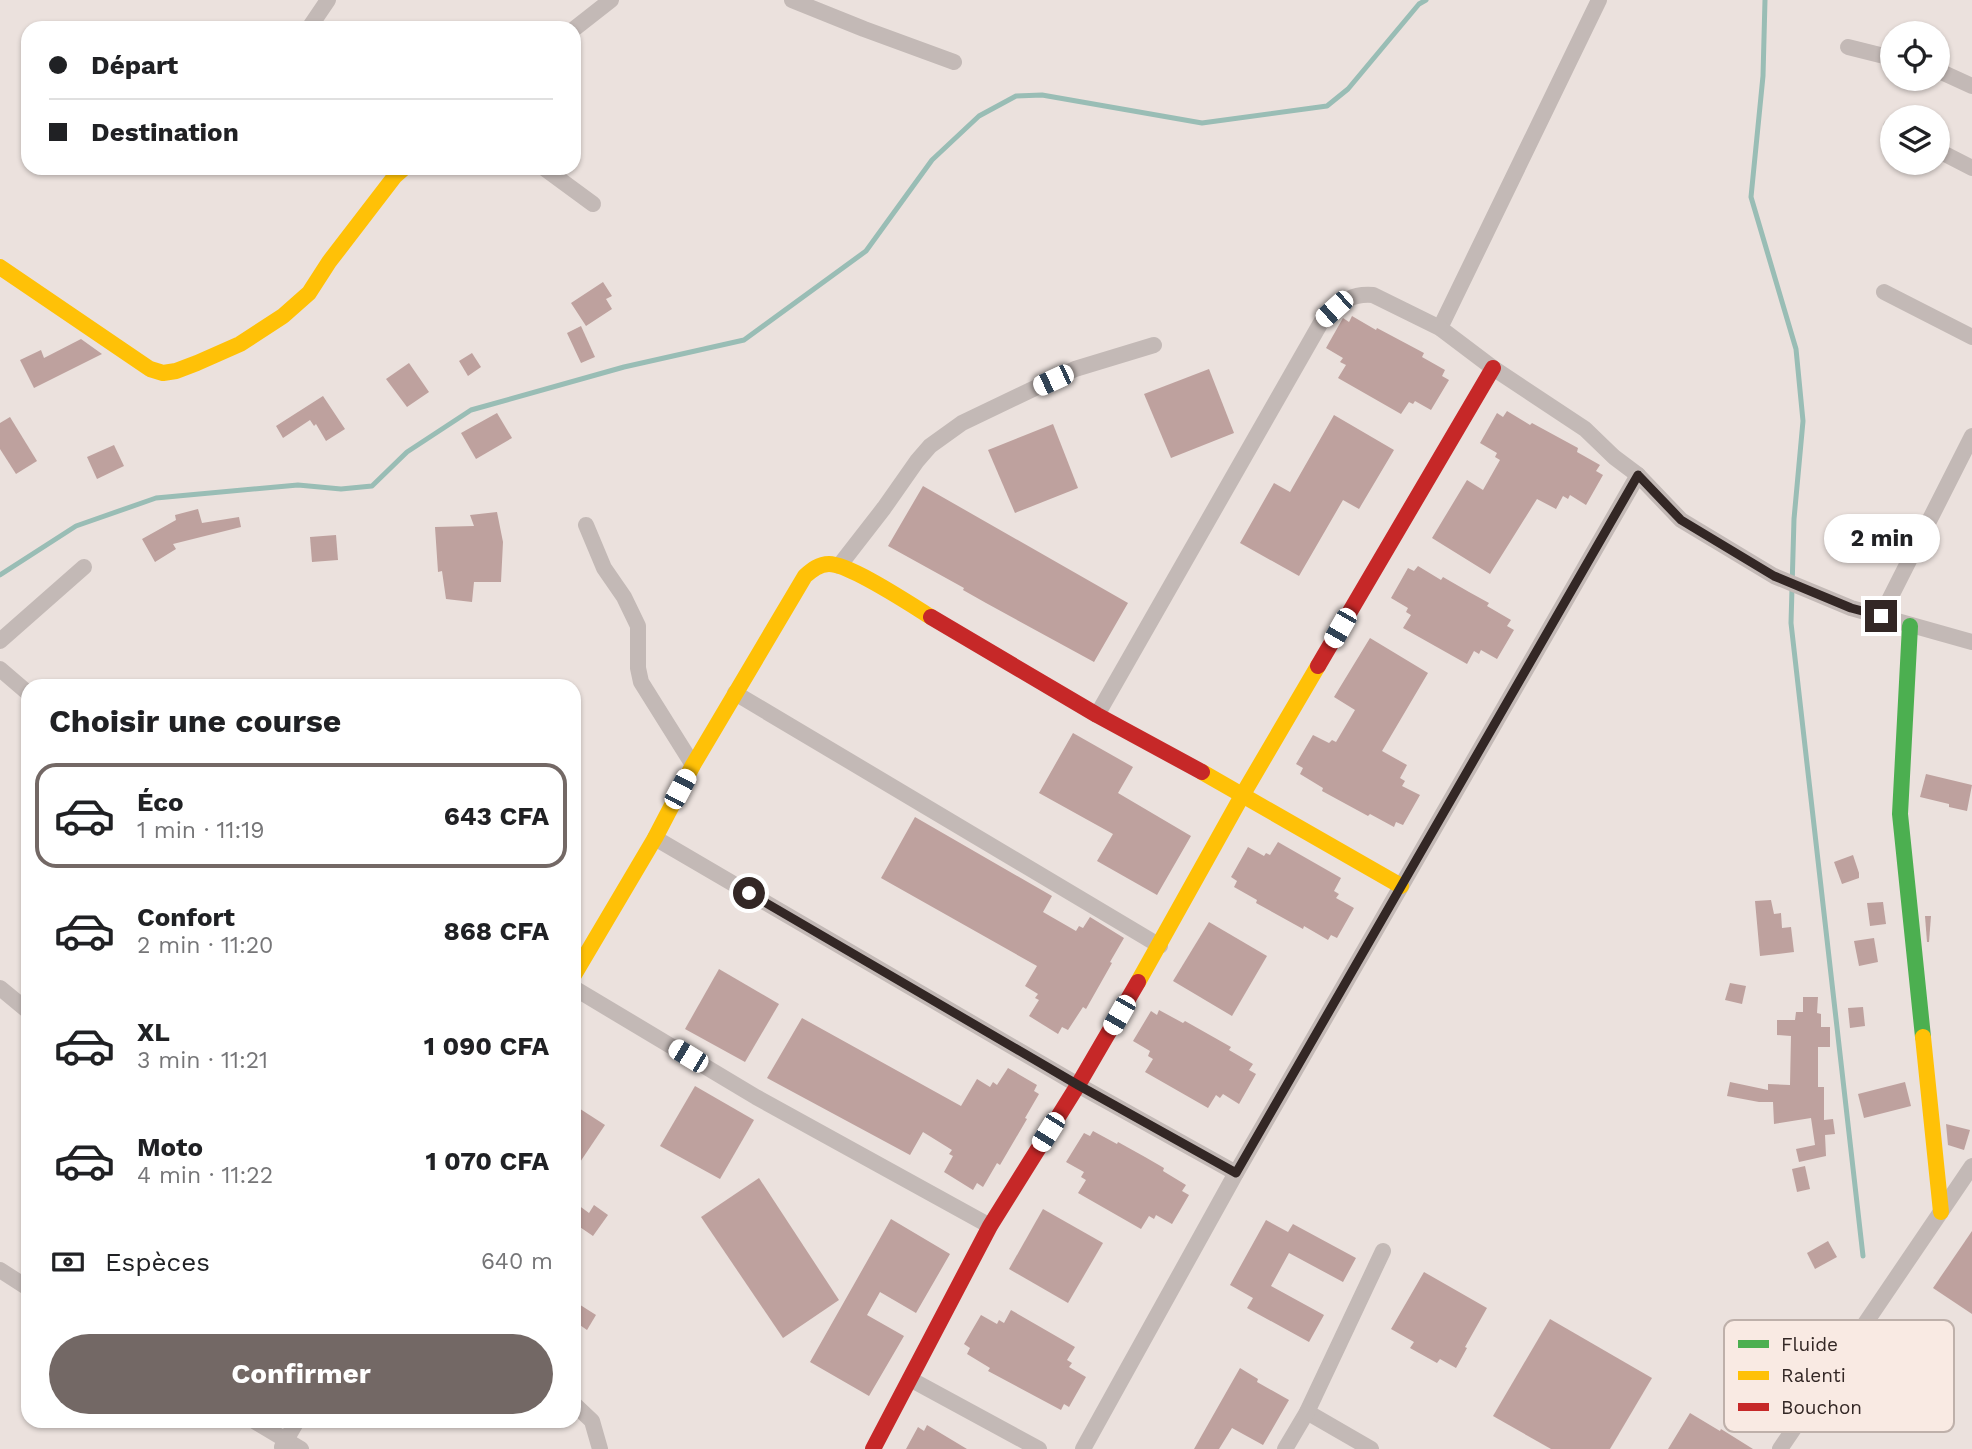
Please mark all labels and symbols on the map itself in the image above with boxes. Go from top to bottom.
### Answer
car [1312,287,1357,331]
car [1030,362,1077,398]
callout: 2 min [1823,514,1939,564]
route end [1865,600,1897,632]
car [1321,605,1360,651]
car [661,766,700,812]
route start [733,877,765,909]
car [1100,992,1139,1038]
car [665,1036,712,1076]
car [1028,1109,1069,1155]
legend [1724,1320,1954,1432]
text: Fluide [1781,1333,1838,1356]
text: Ralenti [1781,1364,1846,1387]
text: Bouchon [1781,1396,1862,1419]

